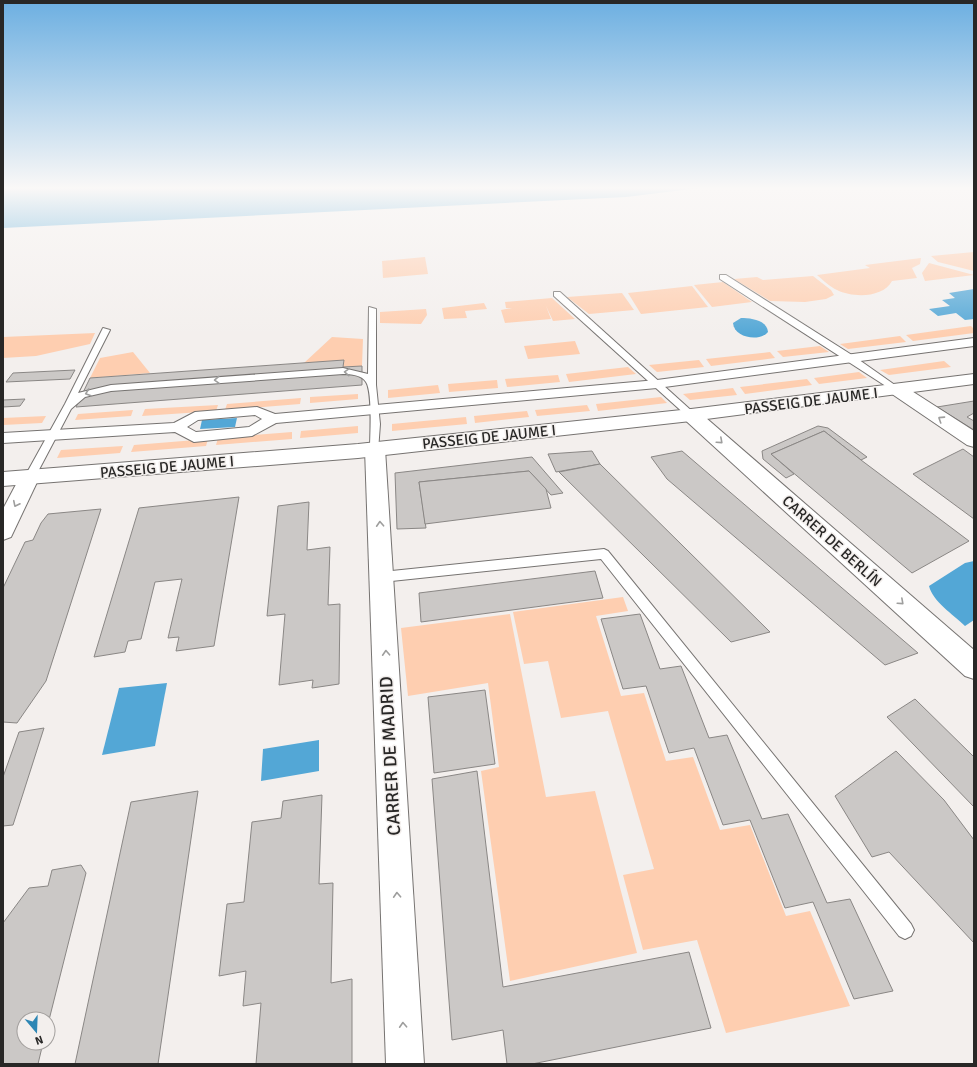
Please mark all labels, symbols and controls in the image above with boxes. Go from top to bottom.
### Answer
one-way arrow [344,367,350,376]
one-way arrow [214,376,220,385]
street label: PASSEIG DE JAUME I [743,384,879,418]
one-way arrow [85,388,92,397]
one-way arrow [939,416,946,423]
street label: PASSEIG DE JAUME I [421,421,557,453]
one-way arrow [715,436,723,444]
street label: PASSEIG DE JAUME I [99,452,235,482]
street label: CARRER DE BERLÍN [779,491,886,590]
one-way arrow [13,500,21,508]
one-way arrow [375,521,384,527]
one-way arrow [896,597,904,604]
one-way arrow [381,650,390,656]
street label: CARRER DE MADRID [375,676,405,836]
one-way arrow [393,892,401,898]
north arrow [16,1011,56,1051]
one-way arrow [399,1022,407,1028]
text: N [33,1033,45,1047]

